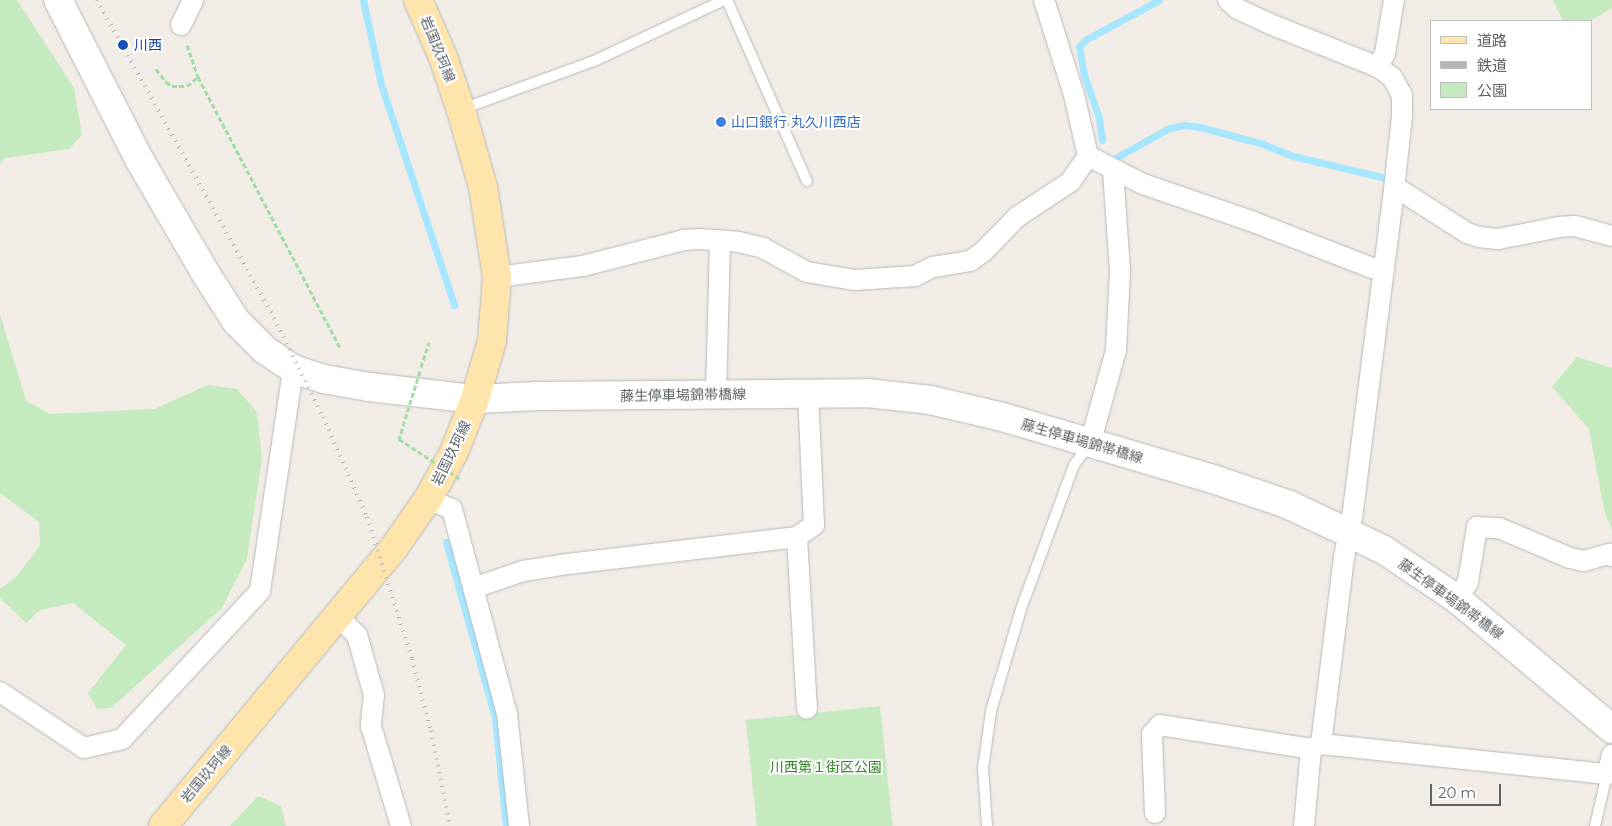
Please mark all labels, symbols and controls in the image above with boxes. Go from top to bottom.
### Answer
street label: 岩国玖珂線 [417,13,459,85]
legend [1430,20,1592,110]
text: 道路 [1477,31,1507,50]
place label: 川西 [134,37,162,53]
marker: 川西 [116,38,130,52]
text: 鉄道 [1477,56,1507,75]
text: 公園 [1477,81,1507,100]
place label: 山口銀行 丸久川西店 [731,114,861,130]
marker: 山口銀行 丸久川西店 [715,116,727,128]
street label: 藤生停車場錦帯橋線 [620,386,746,404]
street label: 藤生停車場錦帯橋線 [1019,416,1145,466]
street label: 岩国玖珂線 [428,418,474,488]
street label: 藤生停車場錦帯橋線 [1395,555,1507,643]
street label: 岩国玖珂線 [177,742,235,806]
park label: 川西第１街区公園 [770,759,882,775]
scale bar [1432,774,1503,806]
text: 20 m [1438,783,1476,802]

